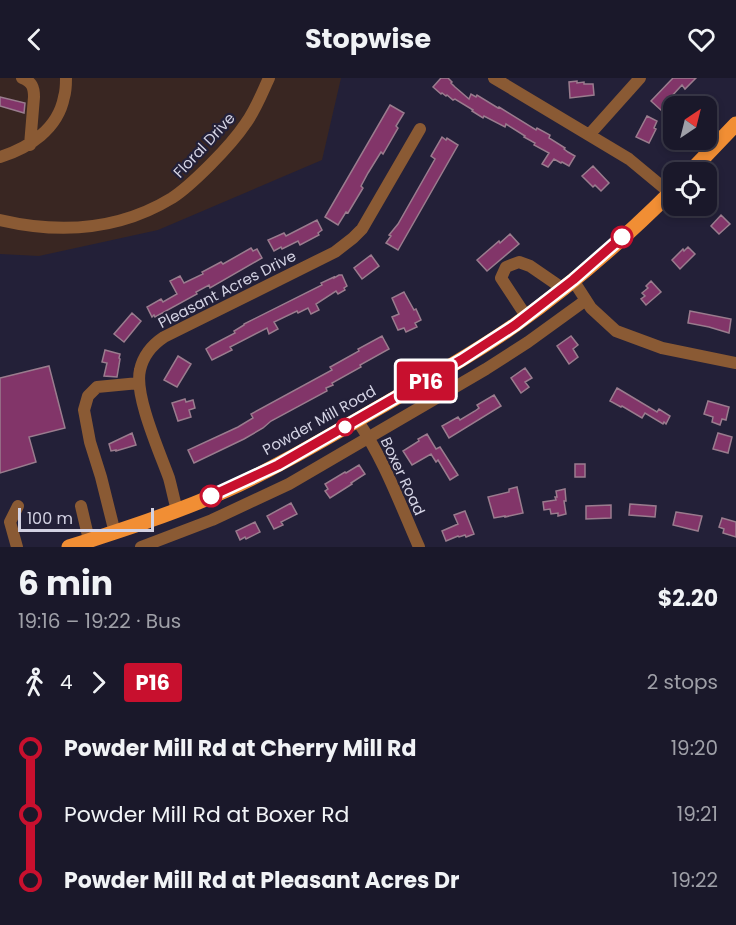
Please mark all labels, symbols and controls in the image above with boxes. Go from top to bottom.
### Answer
text: Stopwise [305,20,431,57]
icon: back [18,23,51,56]
icon: heart [685,23,718,56]
north arrow [663,96,717,150]
map controls [663,96,717,216]
street label: Floral Drive [168,108,240,182]
button: locate [663,162,717,216]
unlabelled marker [611,226,633,248]
street label: Pleasant Acres Drive [154,245,300,333]
line badge: P16 [392,362,460,400]
text: P16 [409,367,443,396]
street label: Powder Mill Road [259,380,379,460]
unlabelled marker [336,418,354,436]
street label: Boxer Road [376,434,430,518]
unlabelled marker [200,485,222,507]
scale bar [18,505,154,532]
text: 100 m [27,507,73,530]
text: 6 min [18,560,113,607]
text: $2.20 [658,583,718,614]
text: 19:16 – 19:22 · Bus [18,607,181,635]
icon: walk [18,666,51,699]
icon: forward [82,666,115,699]
text: 4 [60,668,73,696]
text: P16 [136,668,170,697]
text: 2 stops [647,668,718,696]
text: Powder Mill Rd at Cherry Mill Rd [64,733,416,764]
text: 19:20 [671,734,718,762]
text: Powder Mill Rd at Boxer Rd [64,799,349,830]
text: 19:21 [677,800,718,828]
text: Powder Mill Rd at Pleasant Acres Dr [64,865,459,896]
text: 19:22 [672,866,718,894]

